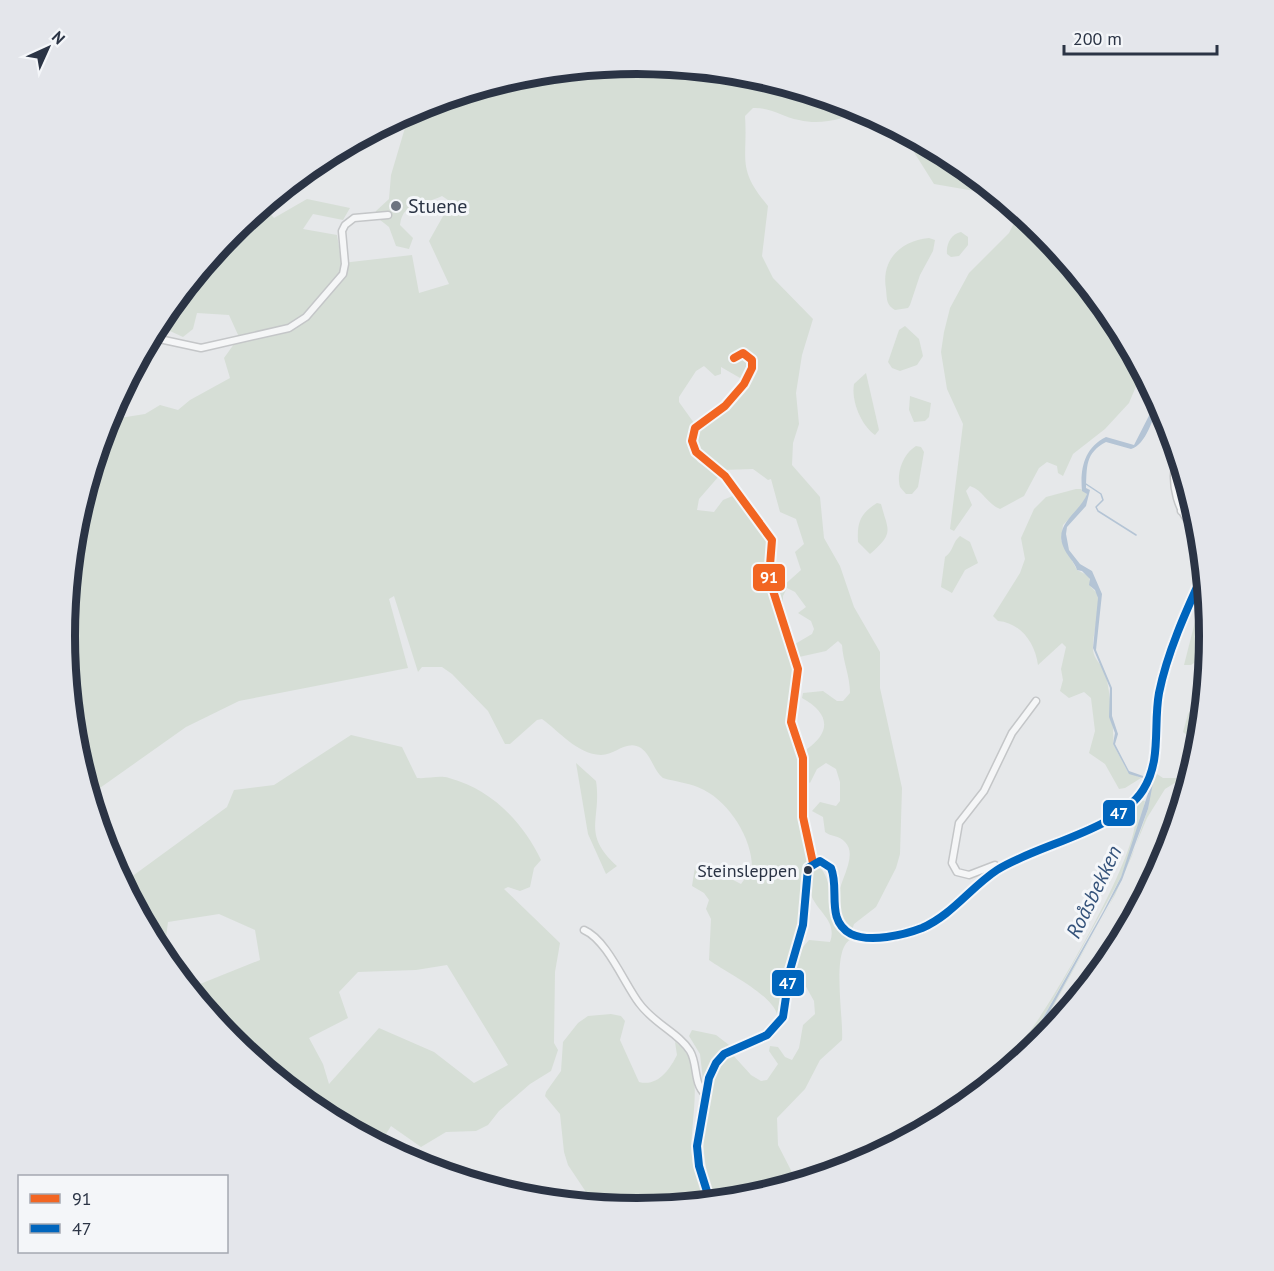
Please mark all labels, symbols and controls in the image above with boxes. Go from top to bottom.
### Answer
north arrow [18,18,78,78]
scale bar [1064,18,1217,56]
text: N [48,27,69,48]
text: 200 m [1073,27,1122,50]
place label: Stuene [408,193,467,219]
marker: Stuene [389,199,403,213]
line badge: 91 [752,563,786,592]
text: 91 [760,567,778,587]
line badge: 47 [1102,799,1136,827]
text: 47 [1110,803,1128,823]
water label: Roåsbekken [1060,841,1128,943]
place label: Steinsleppen [697,859,797,882]
marker: Steinsleppen [802,864,814,876]
line badge: 47 [771,969,805,997]
text: 47 [779,973,797,993]
legend [18,1175,228,1253]
text: 91 [72,1187,92,1210]
text: 47 [72,1217,92,1240]

